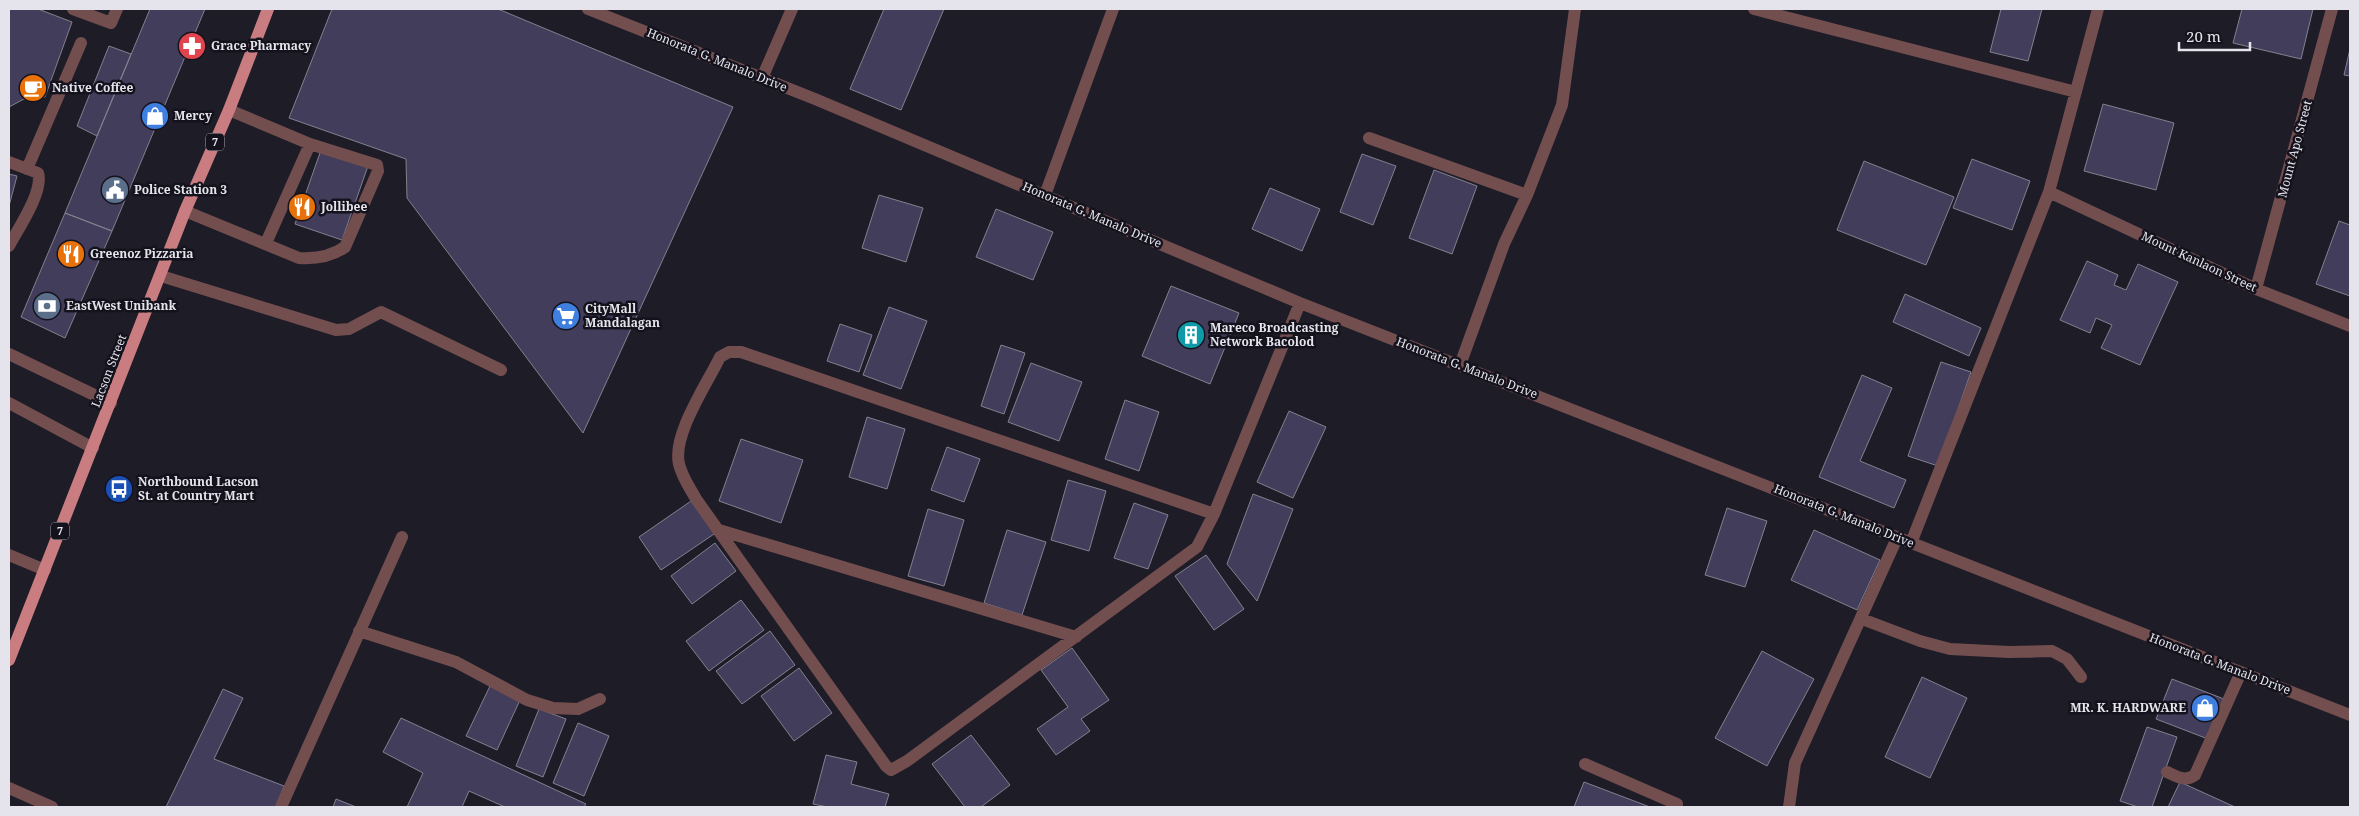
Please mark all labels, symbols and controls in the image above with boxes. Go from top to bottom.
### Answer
scale bar [2179,20,2250,52]
street label: Honorata G. Manalo Drive [645,24,790,95]
text: 20 m [2186,26,2221,46]
pharmacy icon: Grace Pharmacy [177,31,207,61]
place label: Grace Pharmacy [211,37,311,54]
cafe icon: Native Coffee [18,73,48,103]
place label: Native Coffee [52,79,133,96]
street label: Mount Apo Street [2273,98,2316,199]
shop icon: Mercy [140,101,170,131]
place label: Mercy [174,107,212,124]
road number: 7 [206,134,224,150]
public building icon: Police Station 3 [100,175,130,205]
street label: Honorata G. Manalo Drive [1020,177,1165,252]
place label: Police Station 3 [134,181,227,198]
restaurant icon: Jollibee [287,192,317,222]
place label: Jollibee [320,198,367,215]
street label: Mount Kanlaon Street [2139,227,2260,296]
restaurant icon: Greenoz Pizzaria [56,239,86,269]
place label: Greenoz Pizzaria [90,245,194,262]
bank icon: EastWest Unibank [32,291,62,321]
place label: EastWest Unibank [66,297,177,314]
place label: CityMall Mandalagan [585,300,660,331]
supermarket icon: CityMall Mandalagan [551,301,581,331]
place label: Mareco Broadcasting Network Bacolod [1210,319,1339,350]
building icon: Mareco Broadcasting Network Bacolod [1176,320,1206,350]
street label: Lacson Street [87,332,130,410]
street label: Honorata G. Manalo Drive [1394,333,1540,402]
place label: Northbound Lacson St. at Country Mart [138,473,259,504]
bus stop icon: Northbound Lacson St. at Country Mart [104,474,134,504]
street label: Honorata G. Manalo Drive [1772,480,1917,551]
road number: 7 [51,522,69,540]
street label: Honorata G. Manalo Drive [2147,629,2293,698]
shop icon: MR. K. HARDWARE [2190,693,2220,723]
place label: MR. K. HARDWARE [2070,699,2186,716]

